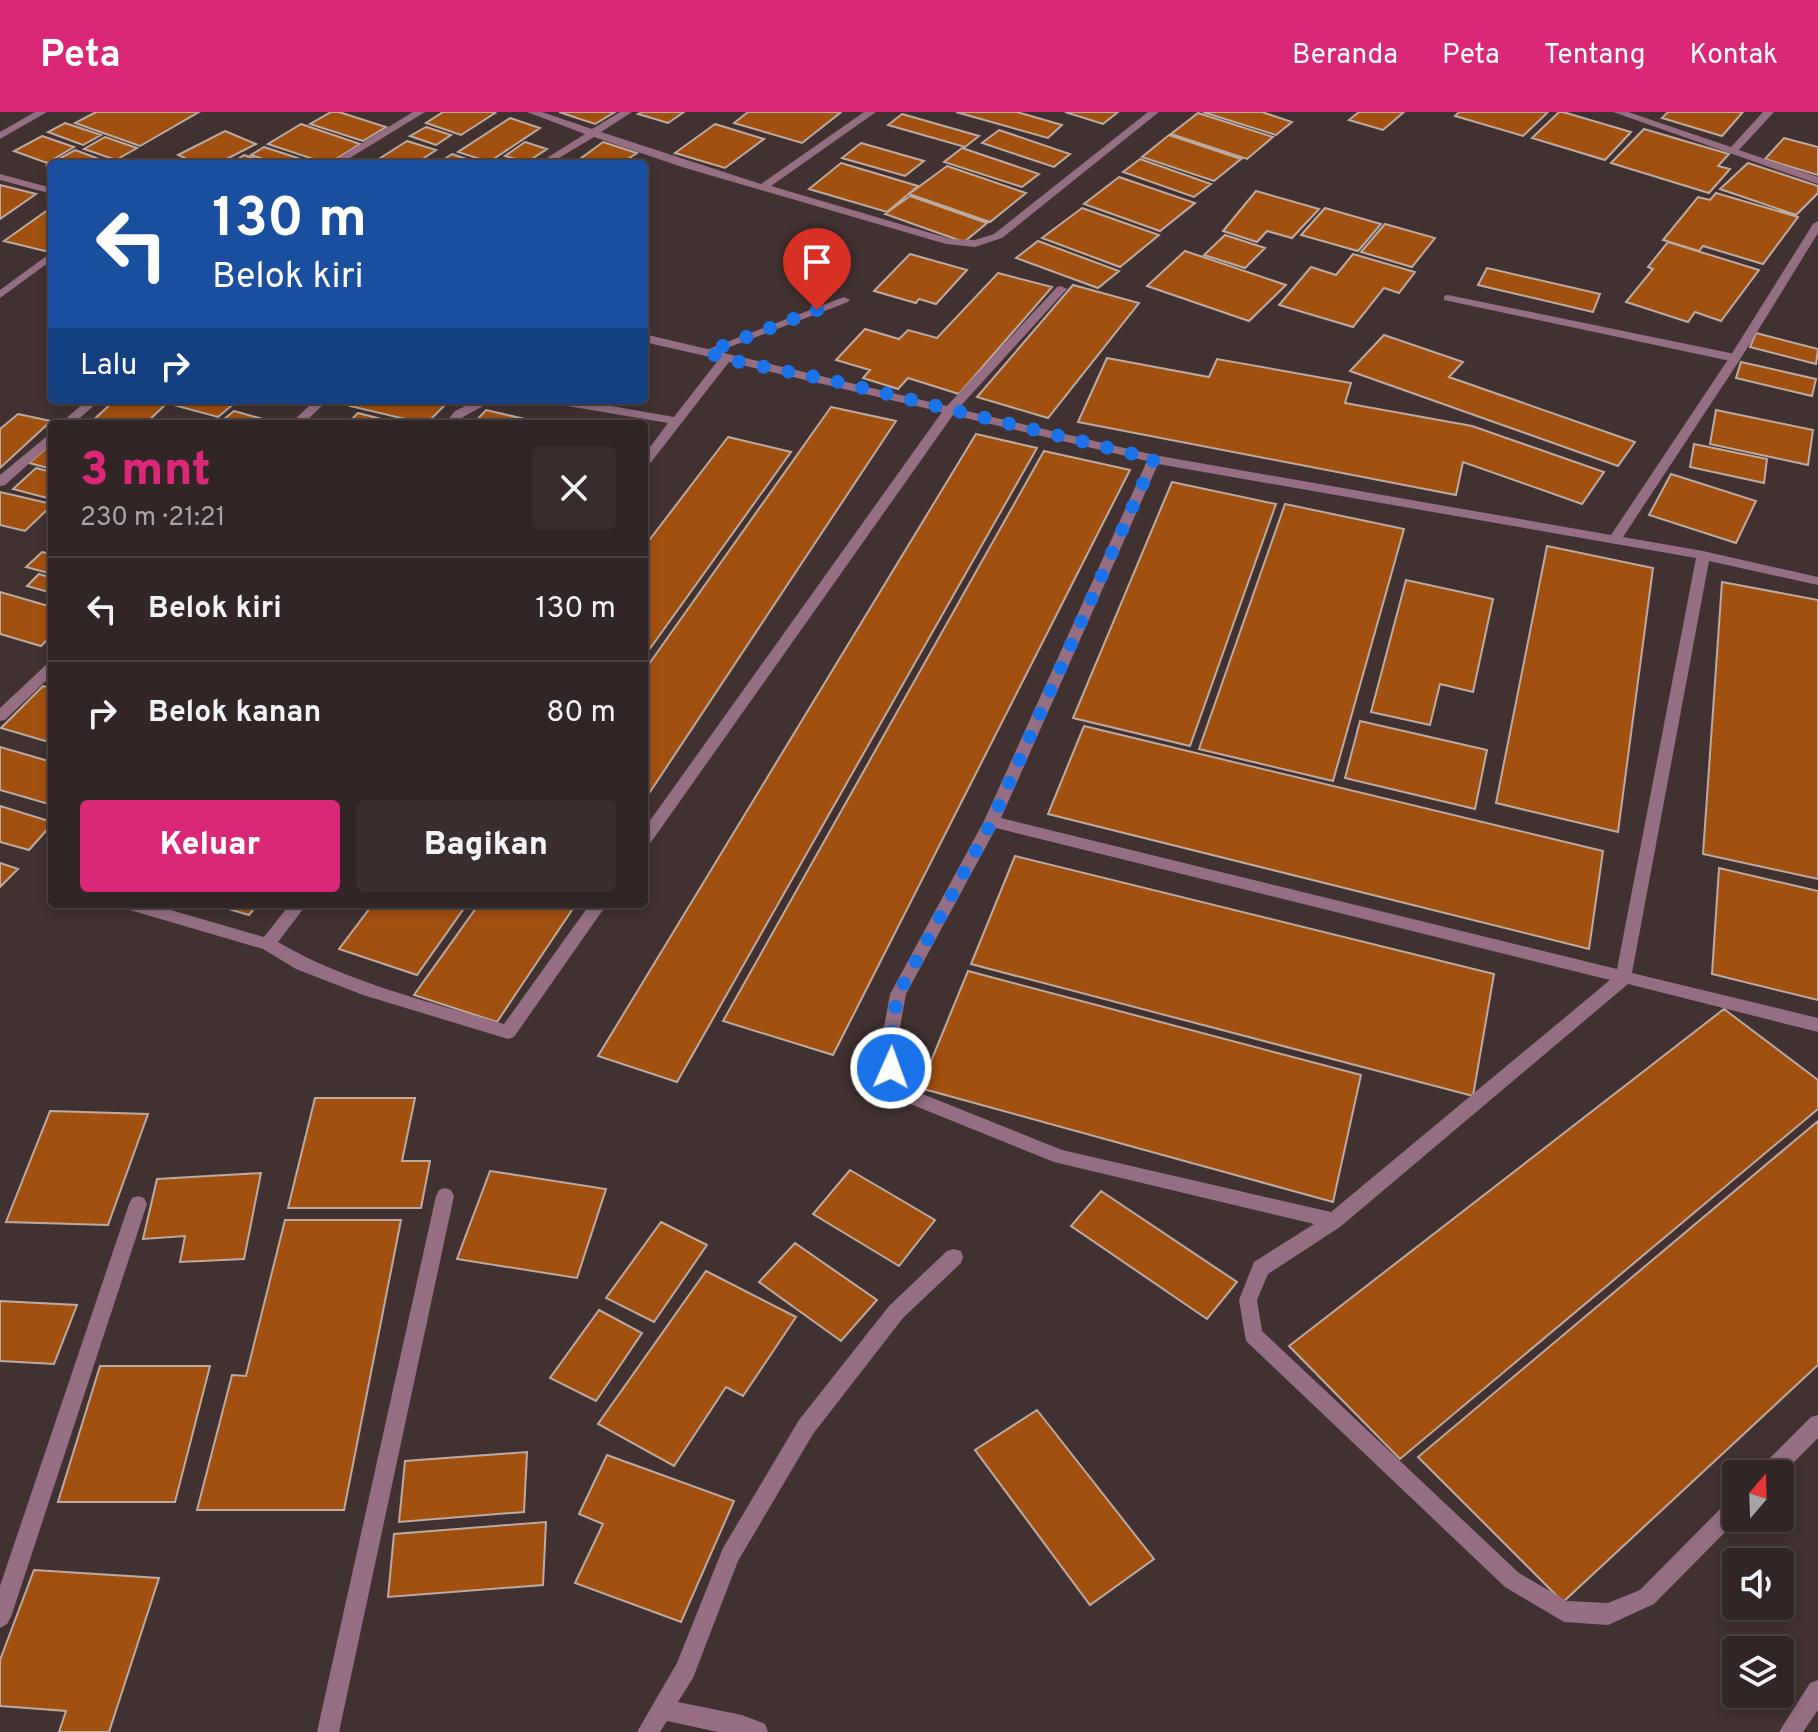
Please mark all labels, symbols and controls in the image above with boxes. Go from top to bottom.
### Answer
text: Peta [40,32,121,81]
text: Beranda [1292,38,1398,74]
text: Peta [1442,38,1500,74]
text: Tentang [1544,38,1645,74]
text: Kontak [1689,38,1778,74]
text: 130 m [212,186,367,256]
icon: left [80,192,184,296]
pin [783,228,851,310]
icon: arrive [795,240,839,284]
text: Belok kiri [212,255,364,301]
icon: right [153,344,197,388]
text: Lalu [80,348,137,385]
text: 3 mnt [80,442,211,502]
button: close [532,446,616,530]
text: 230 m · 21:21 [80,502,225,535]
icon: left [80,587,124,631]
text: Belok kiri [148,591,282,628]
text: 130 m [535,591,616,628]
icon: right [80,691,124,735]
text: Belok kanan [148,695,321,732]
text: 80 m [546,695,616,732]
button: Keluar [80,800,340,892]
button: Bagikan [356,800,616,892]
position arrow [849,1026,933,1110]
north arrow [1722,1460,1794,1532]
map controls [1722,1460,1794,1708]
button: sound [1722,1548,1794,1620]
button: layers [1722,1636,1794,1708]

